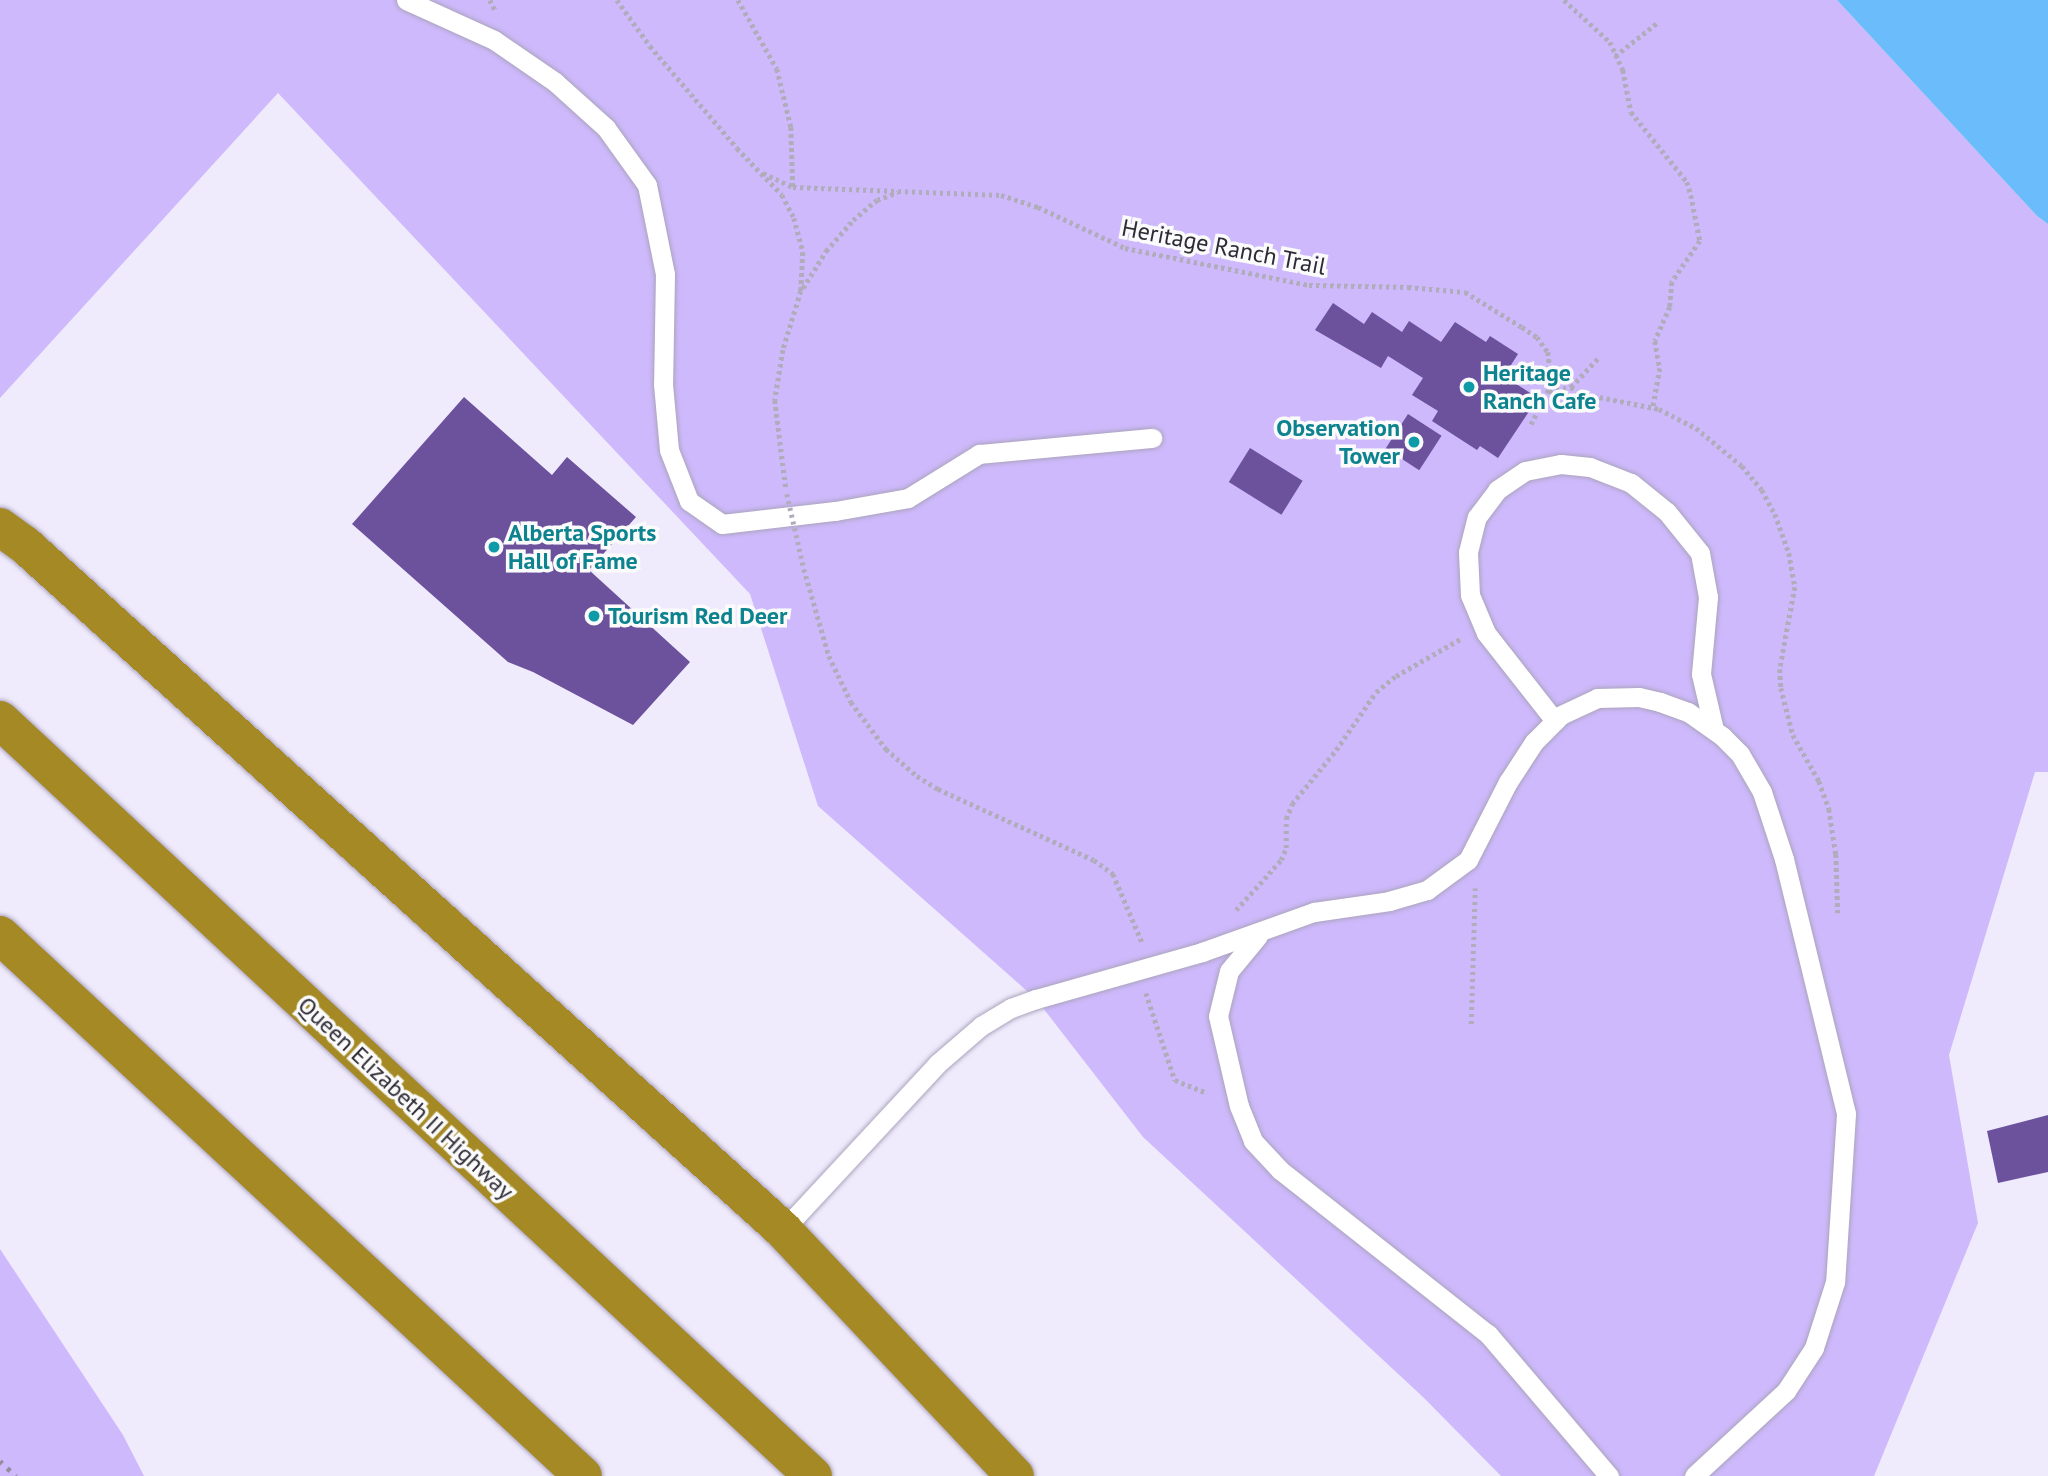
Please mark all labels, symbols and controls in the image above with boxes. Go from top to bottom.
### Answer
street label: Heritage Ranch Trail [1119,213,1329,281]
place label: Heritage Ranch Cafe [1483,359,1597,415]
marker: Heritage Ranch Cafe [1461,379,1477,395]
place label: Observation Tower [1276,414,1400,470]
marker: Observation Tower [1406,434,1422,450]
place label: Alberta Sports Hall of Fame [508,519,656,575]
marker: Alberta Sports Hall of Fame [486,539,502,555]
place label: Tourism Red Deer [608,602,787,630]
marker: Tourism Red Deer [586,608,602,624]
street label: Queen Elizabeth II Highway [292,990,520,1206]

